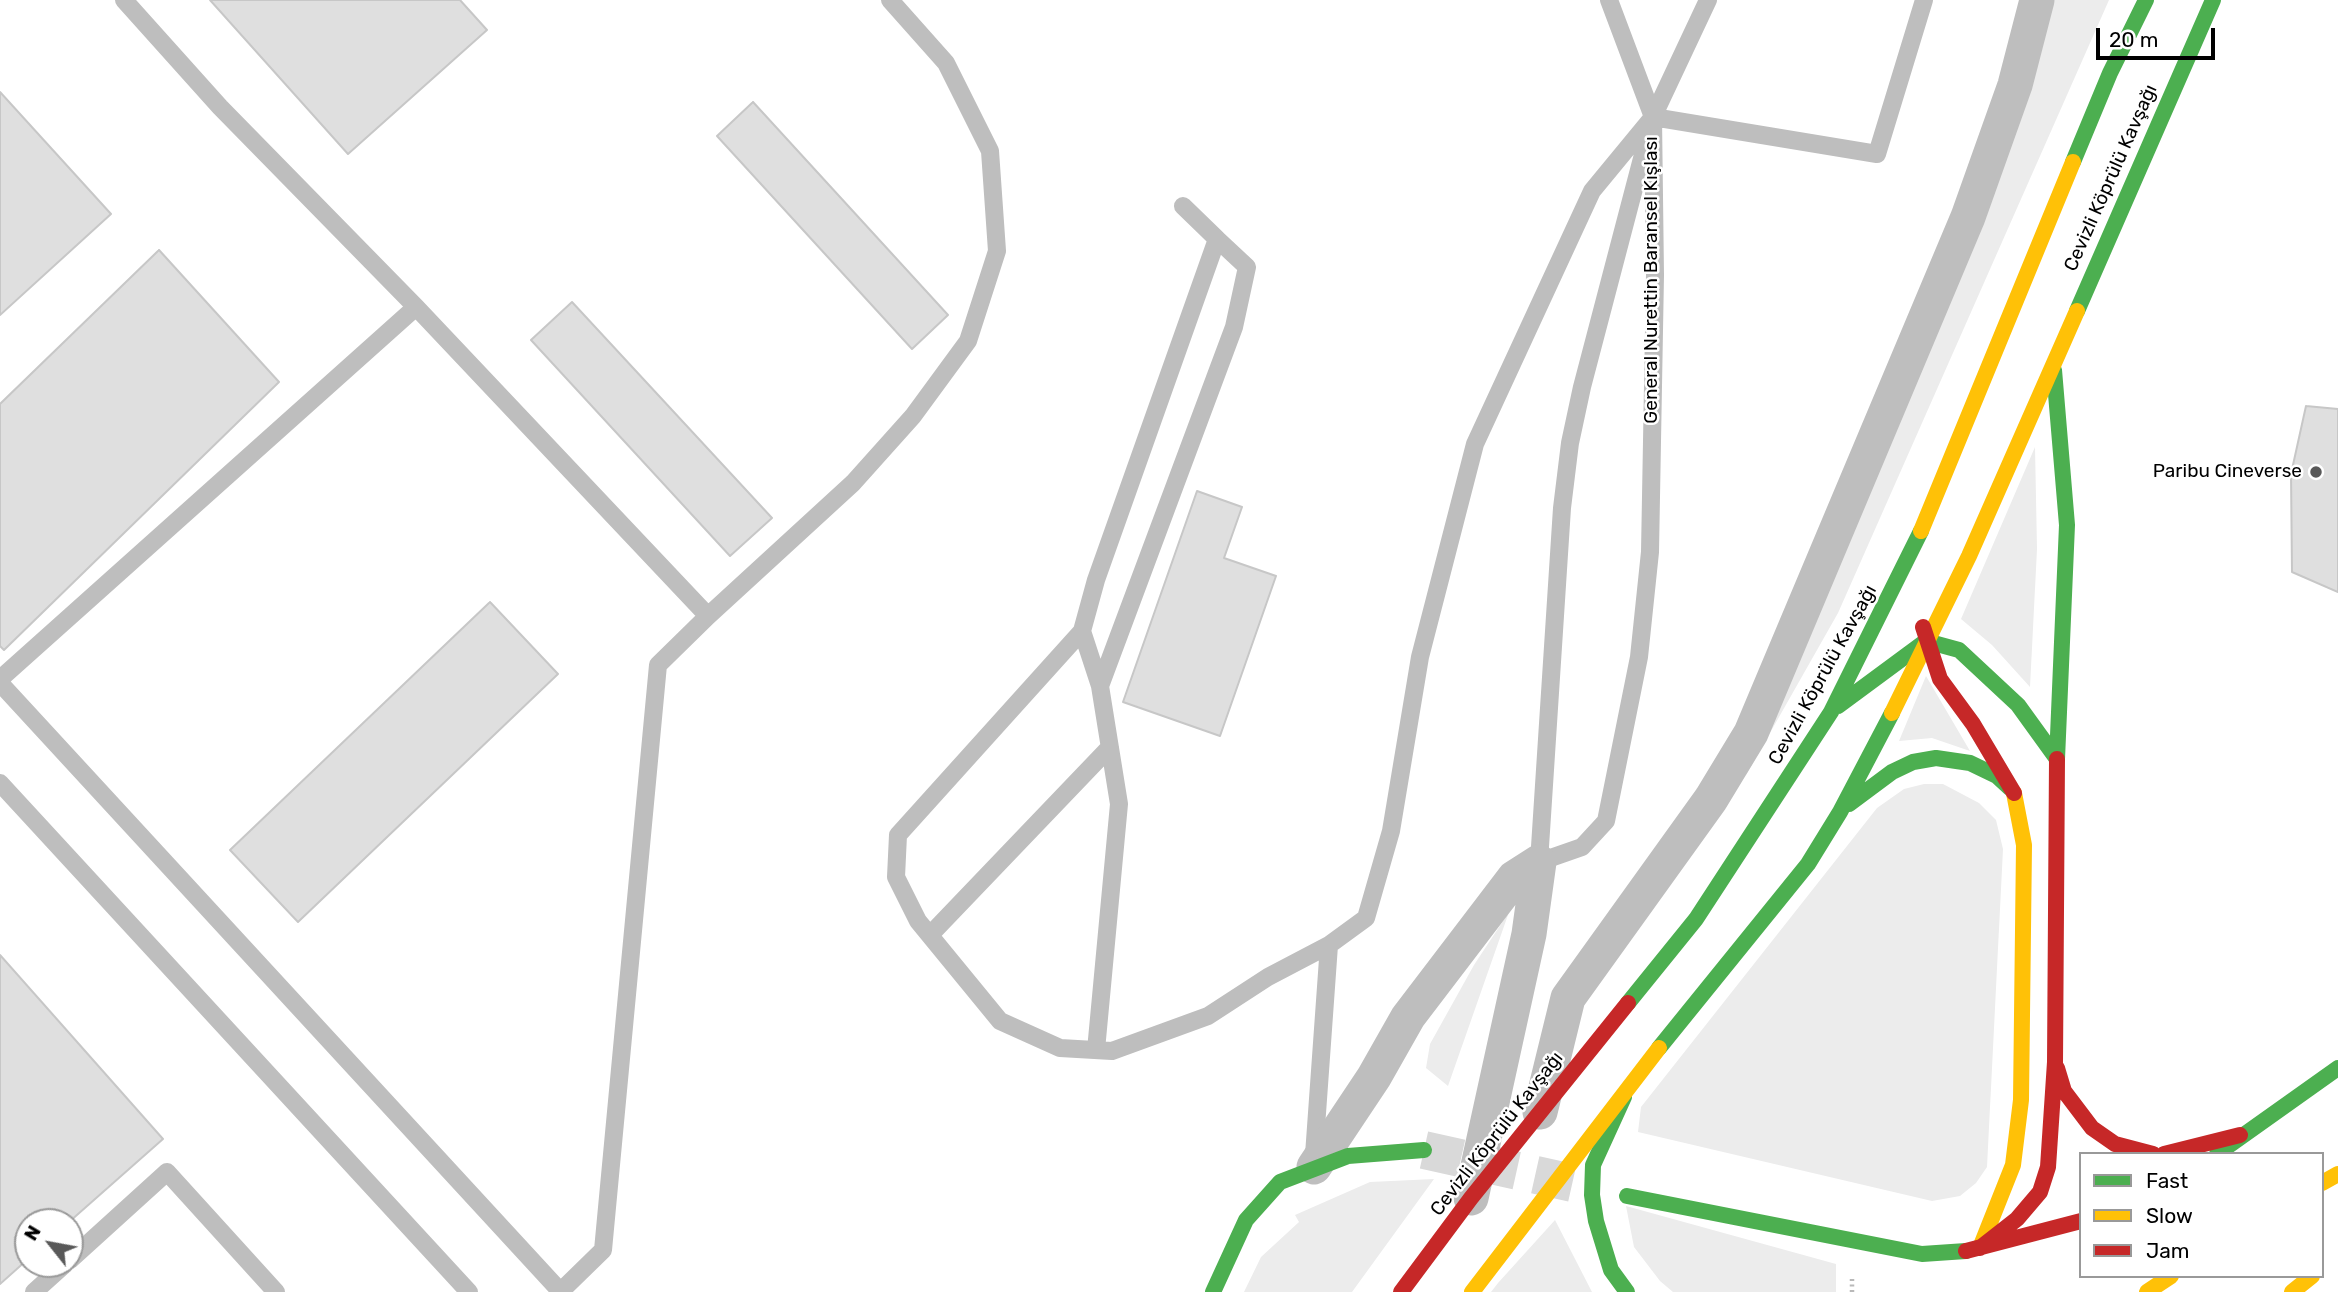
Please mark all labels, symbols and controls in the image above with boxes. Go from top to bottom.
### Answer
scale bar [2100,14,2219,58]
text: 20 m [2109,27,2158,52]
street label: Cevizli Köprülü Kavşağı [2060,81,2162,275]
street label: General Nurettin Baransel Kışlası [1641,136,1663,424]
place label: Paribu Cineverse [2153,461,2302,483]
marker: Paribu Cineverse [2308,464,2324,480]
street label: Cevizli Köprülü Kavşağı [1764,581,1882,769]
street label: Cevizli Köprülü Kavşağı [1426,1047,1568,1221]
legend [2079,1152,2324,1278]
text: Fast [2146,1168,2188,1193]
text: Slow [2146,1203,2193,1228]
north arrow [14,1208,84,1278]
text: N [19,1221,46,1245]
text: Jam [2146,1238,2190,1263]

